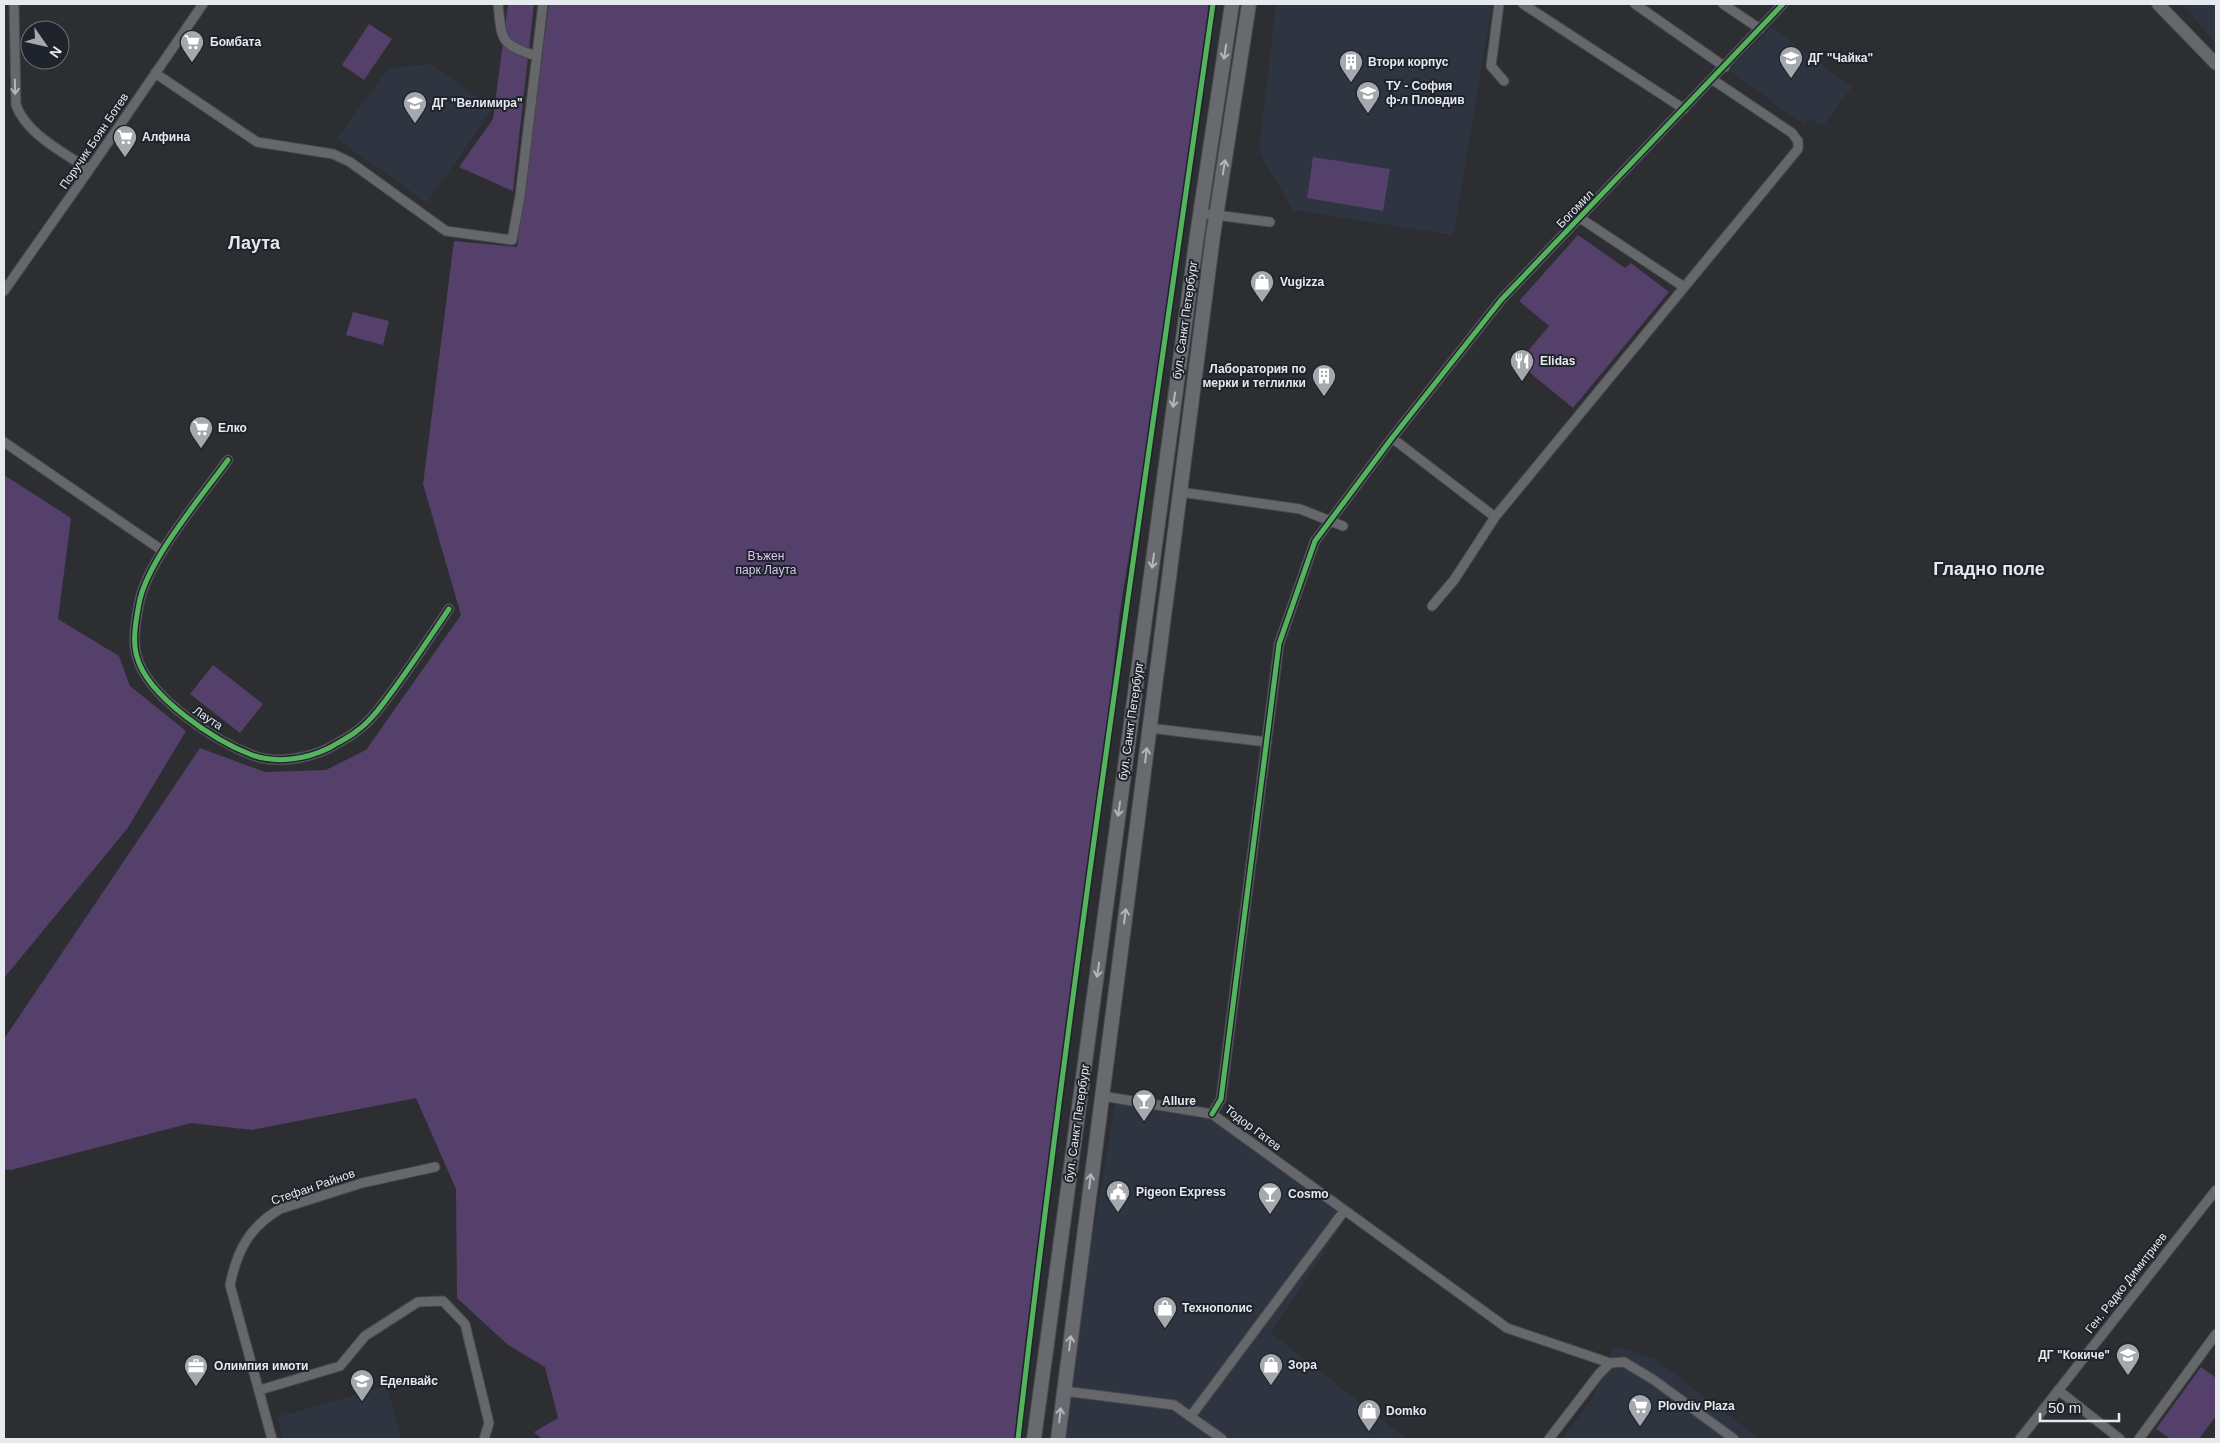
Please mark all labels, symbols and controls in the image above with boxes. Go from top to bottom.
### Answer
north arrow [20,20,70,70]
supermarket icon: Бомбата [179,29,205,63]
place label: Бомбата [210,35,261,49]
text: N [46,44,65,61]
one-way arrow [1219,44,1229,60]
school or university icon: ДГ "Чайка" [1778,45,1804,79]
building icon: Втори корпус [1338,49,1364,83]
place label: ДГ "Чайка" [1808,51,1873,65]
place label: Втори корпус [1368,55,1449,69]
one-way arrow [11,79,20,95]
place label: ТУ - София ф-л Пловдив [1386,79,1465,107]
school or university icon: ТУ - София ф-л Пловдив [1355,80,1381,114]
street label: Поручик Боян Ботев [57,90,131,192]
school or university icon: ДГ "Велимира" [402,90,428,124]
place label: ДГ "Велимира" [432,96,523,110]
supermarket icon: Алфина [112,124,138,158]
place label: Алфина [142,130,190,144]
one-way arrow [1219,159,1229,175]
street label: Богомил [1554,187,1596,231]
district label: Лаута [228,233,281,253]
street label: бул. Санкт Петербург [1170,259,1200,380]
shop icon: Vugizza [1249,269,1275,303]
place label: Vugizza [1280,275,1325,289]
restaurant icon: Elidas [1509,348,1535,382]
place label: Elidas [1540,354,1576,368]
place label: Лаборатория по мерки и теглилки [1202,362,1306,390]
building icon: Лаборатория по мерки и теглилки [1311,363,1337,397]
one-way arrow [1169,392,1179,408]
supermarket icon: Елко [188,415,214,449]
place label: Елко [218,421,247,435]
park label: Въжен парк Лаута [736,549,797,577]
one-way arrow [1148,553,1158,569]
district label: Гладно поле [1933,559,2045,579]
street label: бул. Санкт Петербург [1116,660,1146,781]
street label: Лаута [191,703,226,733]
one-way arrow [1141,747,1151,763]
one-way arrow [1114,801,1124,817]
one-way arrow [1120,908,1130,924]
one-way arrow [1092,962,1102,978]
street label: бул. Санкт Петербург [1062,1062,1092,1183]
bar icon: Allure [1131,1088,1157,1122]
place label: Allure [1162,1094,1196,1108]
street label: Тодор Гатев [1222,1102,1284,1154]
street label: Стефан Райнов [269,1166,357,1208]
one-way arrow [1086,1174,1096,1190]
public building icon: Pigeon Express [1105,1179,1131,1213]
bar icon: Cosmo [1257,1181,1283,1215]
place label: Pigeon Express [1136,1185,1226,1199]
place label: Cosmo [1288,1187,1329,1201]
street label: Ген. Радко Димитриев [2082,1230,2170,1336]
shop icon: Технополис [1152,1295,1178,1329]
place label: Технополис [1182,1301,1253,1315]
one-way arrow [1065,1335,1075,1351]
school or university icon: ДГ "Кокиче" [2115,1342,2141,1376]
place label: ДГ "Кокиче" [2038,1348,2110,1362]
shop icon: Зора [1258,1352,1284,1386]
office icon: Олимпия имоти [183,1353,209,1387]
place label: Зора [1288,1358,1317,1372]
place label: Олимпия имоти [214,1359,308,1373]
school or university icon: Еделвайс [349,1368,375,1402]
place label: Еделвайс [380,1374,438,1388]
scale bar [2040,1390,2119,1422]
supermarket icon: Plovdiv Plaza [1627,1393,1653,1427]
shop icon: Domko [1356,1398,1382,1432]
place label: Plovdiv Plaza [1658,1399,1735,1413]
text: 50 m [2048,1399,2081,1416]
place label: Domko [1386,1404,1427,1418]
one-way arrow [1056,1407,1065,1423]

